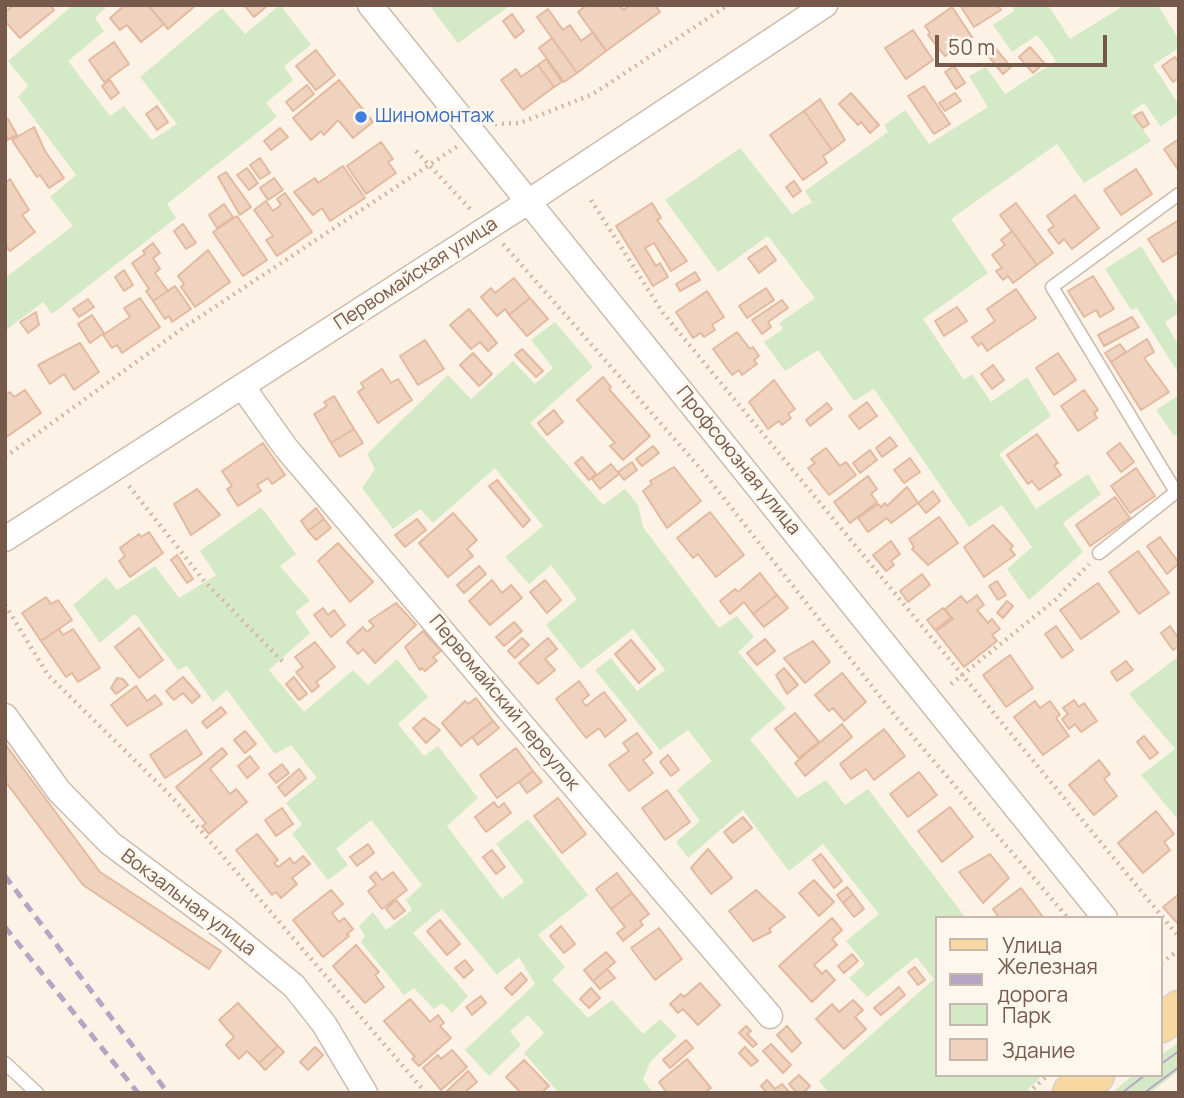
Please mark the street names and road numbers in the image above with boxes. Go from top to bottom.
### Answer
street label: Первомайская улица [330,213,502,335]
street label: Профсоюзная улица [671,382,805,540]
street label: Первомайский переулок [424,611,584,795]
street label: Вокзальная улица [116,845,260,961]

